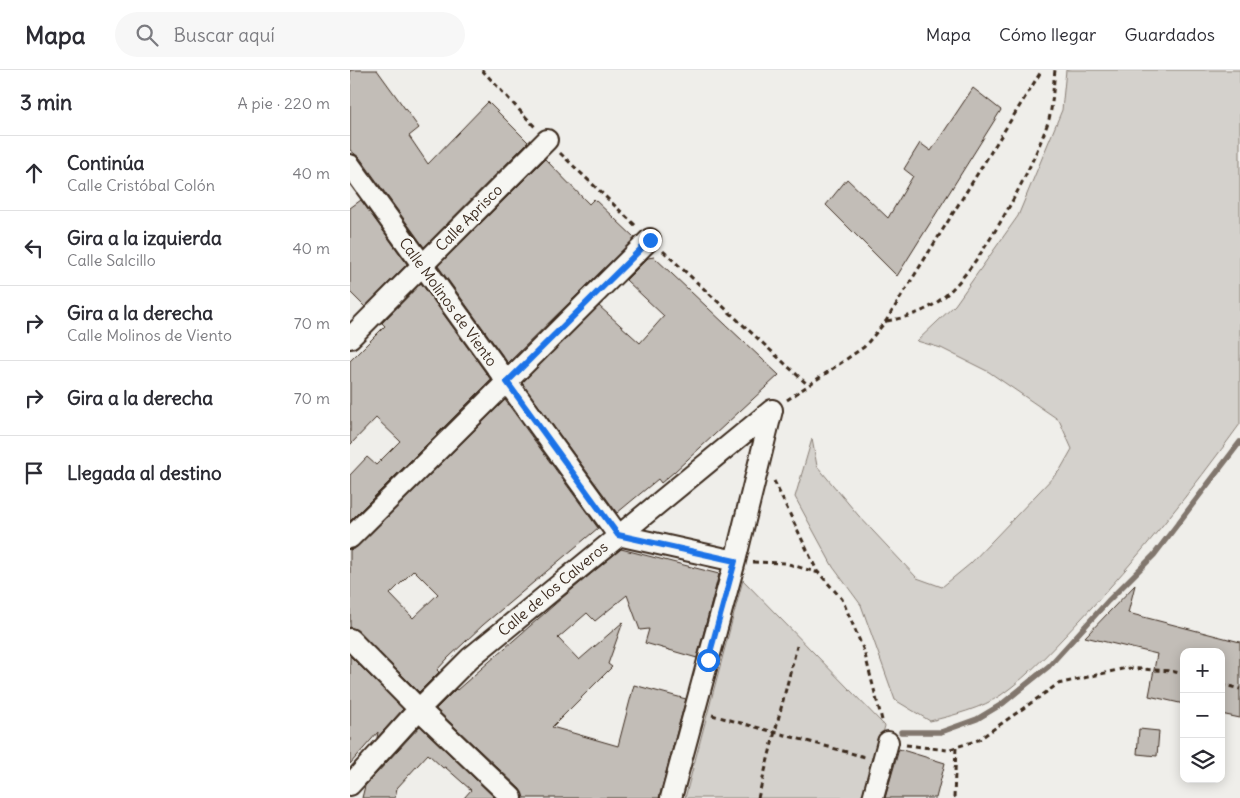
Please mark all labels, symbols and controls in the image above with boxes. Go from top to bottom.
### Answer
search box [115,12,465,57]
text: Mapa [25,20,85,50]
icon: search [133,21,161,49]
text: Buscar aquí [173,23,275,47]
text: Mapa [926,23,971,46]
text: Cómo llegar [999,23,1096,46]
text: Guardados [1124,23,1215,46]
text: 3 min [20,89,72,116]
text: A pie · 220 m [238,93,330,113]
text: Continúa [67,151,144,175]
icon: ahead [20,159,48,187]
text: 40 m [292,163,330,183]
text: Calle Cristóbal Colón [67,175,215,195]
street label: Calle Aprisco [431,180,506,255]
text: Gira a la izquierda [67,226,222,250]
route end [639,229,662,252]
icon: left [20,234,48,262]
street label: Calle Molinos de Viento [395,234,502,370]
text: 40 m [292,238,330,258]
text: Calle Salcillo [67,250,156,270]
text: Gira a la derecha [67,301,213,325]
icon: right [20,309,48,337]
text: 70 m [294,313,330,333]
text: Calle Molinos de Viento [67,325,232,345]
icon: right [20,384,48,412]
text: Gira a la derecha [67,386,213,410]
text: 70 m [294,388,330,408]
icon: arrive [20,459,48,487]
text: Llegada al destino [67,461,222,485]
street label: Calle de los Calveros [494,537,612,640]
map controls [1180,648,1225,783]
button: + [1180,648,1225,693]
route start [697,649,720,672]
button: − [1180,693,1225,738]
button: layers [1180,738,1225,783]

